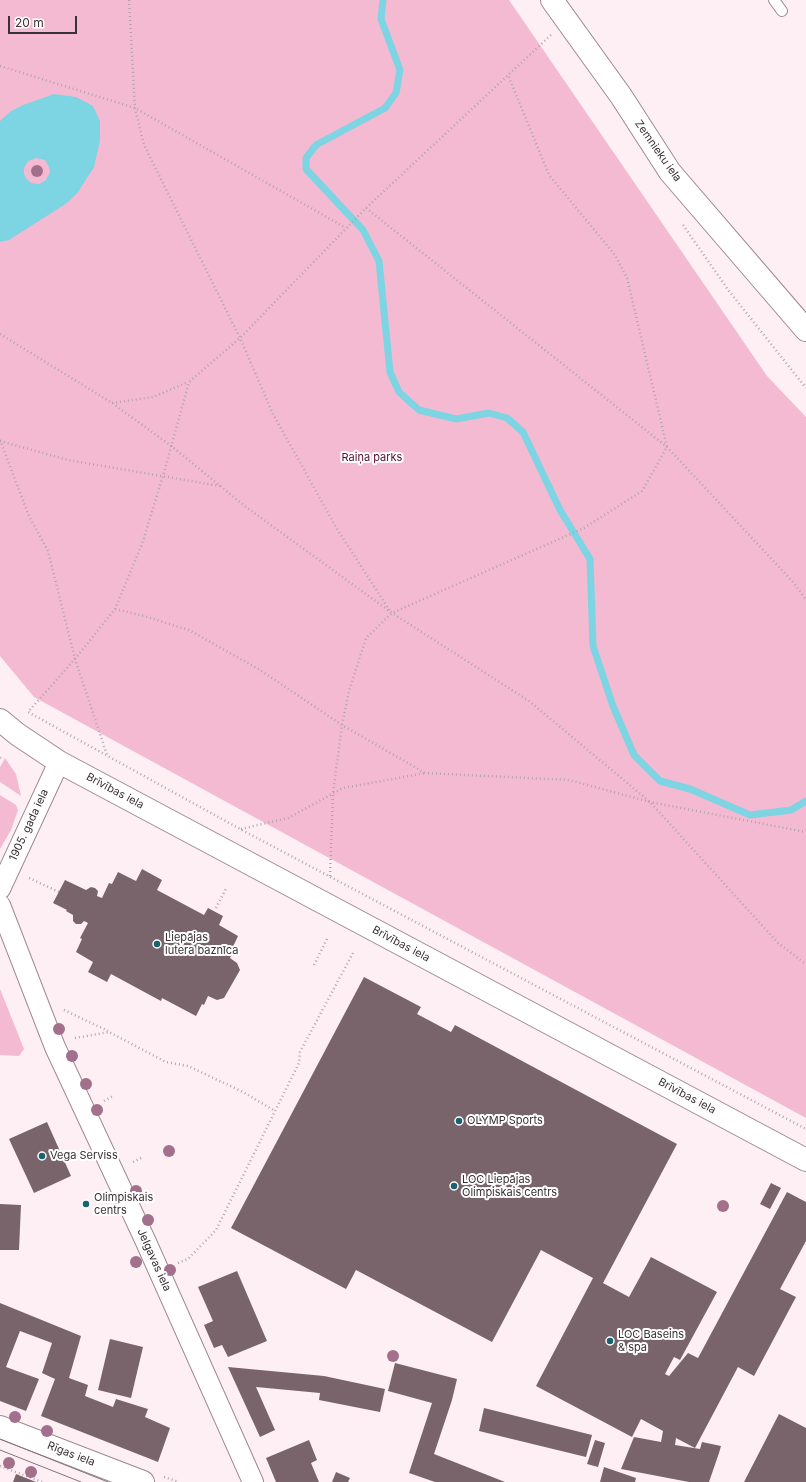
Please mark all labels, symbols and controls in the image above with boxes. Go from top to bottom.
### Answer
scale bar [10,8,79,34]
text: 20 m [15,15,44,30]
street label: Zemnieku iela [632,118,684,184]
park label: Raiņa parks [342,451,402,465]
street label: Brīvības iela [84,770,146,812]
street label: 1905. gada iela [7,787,51,863]
street label: Brīvības iela [370,923,432,965]
place label: Liepājas lutera baznīca [165,931,238,957]
marker: Liepājas lutera baznīca [152,939,162,949]
street label: Brīvības iela [656,1075,718,1117]
place label: OLYMP Sports [467,1114,543,1128]
marker: OLYMP Sports [454,1116,464,1126]
place label: Vega Serviss [50,1149,118,1163]
marker: Vega Serviss [37,1151,47,1161]
place label: LOC Liepājas Olimpiskais centrs [462,1173,557,1199]
marker: LOC Liepājas Olimpiskais centrs [449,1181,459,1191]
place label: Olimpiskais centrs [94,1191,153,1217]
marker: Olimpiskais centrs [81,1199,91,1209]
street label: Jelgavas iela [134,1227,174,1293]
place label: LOC Baseins & spa [618,1328,684,1354]
marker: LOC Baseins & spa [605,1336,615,1346]
street label: Rīgas iela [45,1439,97,1469]

